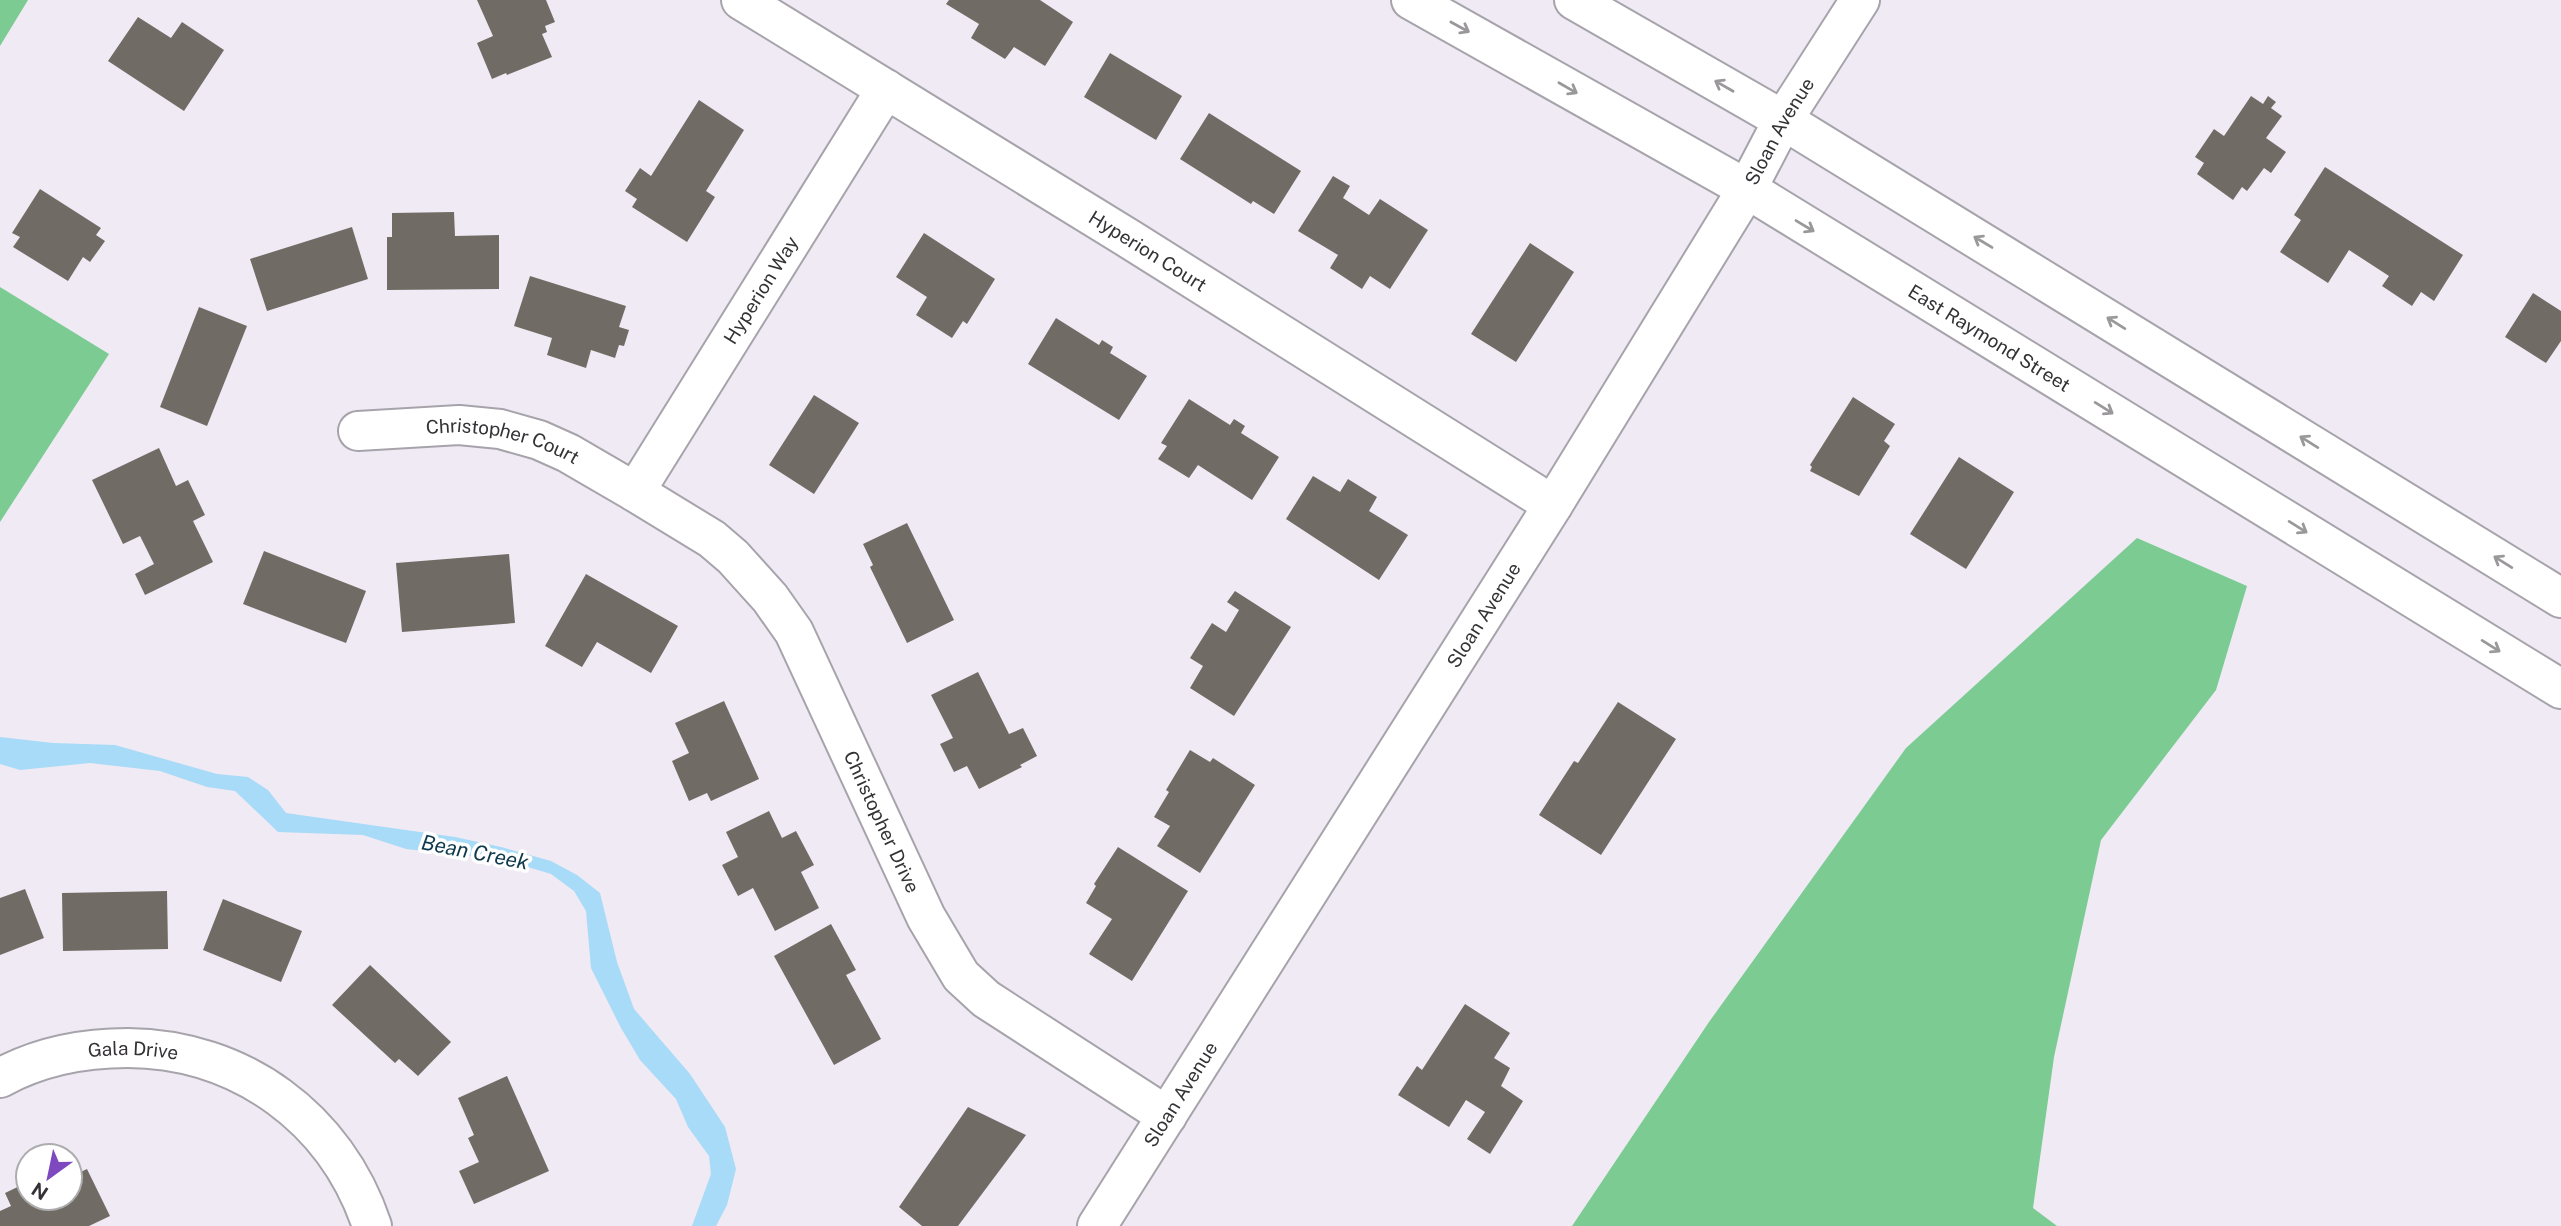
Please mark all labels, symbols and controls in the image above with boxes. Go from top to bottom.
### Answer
one-way arrow [1449,21,1470,34]
street label: Sloan Avenue [1740,73,1818,189]
one-way arrow [1714,79,1735,92]
one-way arrow [1558,81,1578,95]
street label: Hyperion Court [1085,206,1211,296]
one-way arrow [1794,219,1814,233]
street label: Hyperion Way [719,232,803,348]
one-way arrow [1974,234,1994,248]
street label: East Raymond Street [1904,280,2075,396]
one-way arrow [2106,315,2126,329]
one-way arrow [2093,401,2113,415]
street label: Christopher Court [425,414,583,468]
one-way arrow [2300,435,2320,449]
one-way arrow [2287,520,2307,534]
one-way arrow [2494,554,2513,569]
street label: Sloan Avenue [1442,558,1525,672]
one-way arrow [2481,639,2501,653]
street label: Christopher Drive [840,747,924,896]
water label: Bean Creek [419,829,531,875]
street label: Gala Drive [87,1037,180,1064]
street label: Sloan Avenue [1139,1038,1222,1151]
north arrow [14,1142,84,1212]
text: N [28,1178,52,1205]

